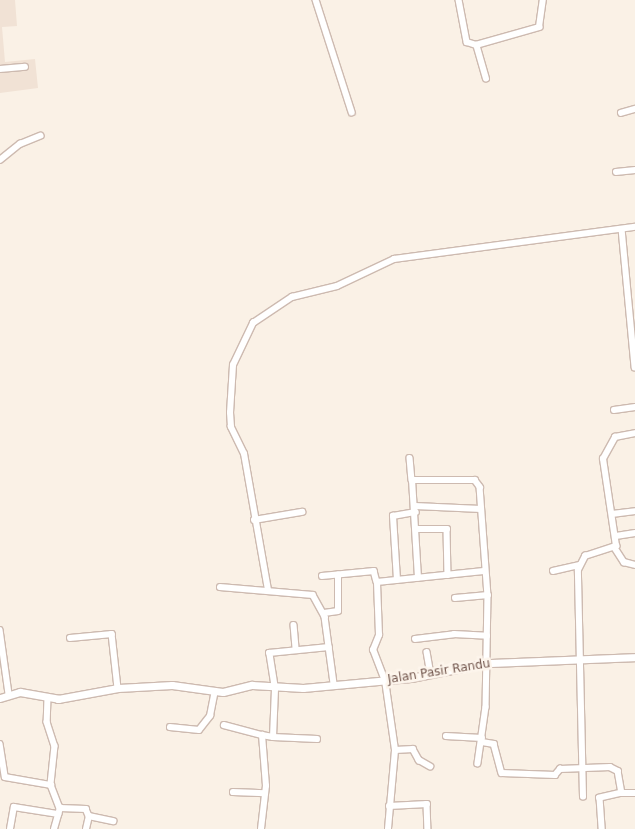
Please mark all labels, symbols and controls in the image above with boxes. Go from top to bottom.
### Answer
street label: Jalan Pasir Randu [387,657,491,687]

